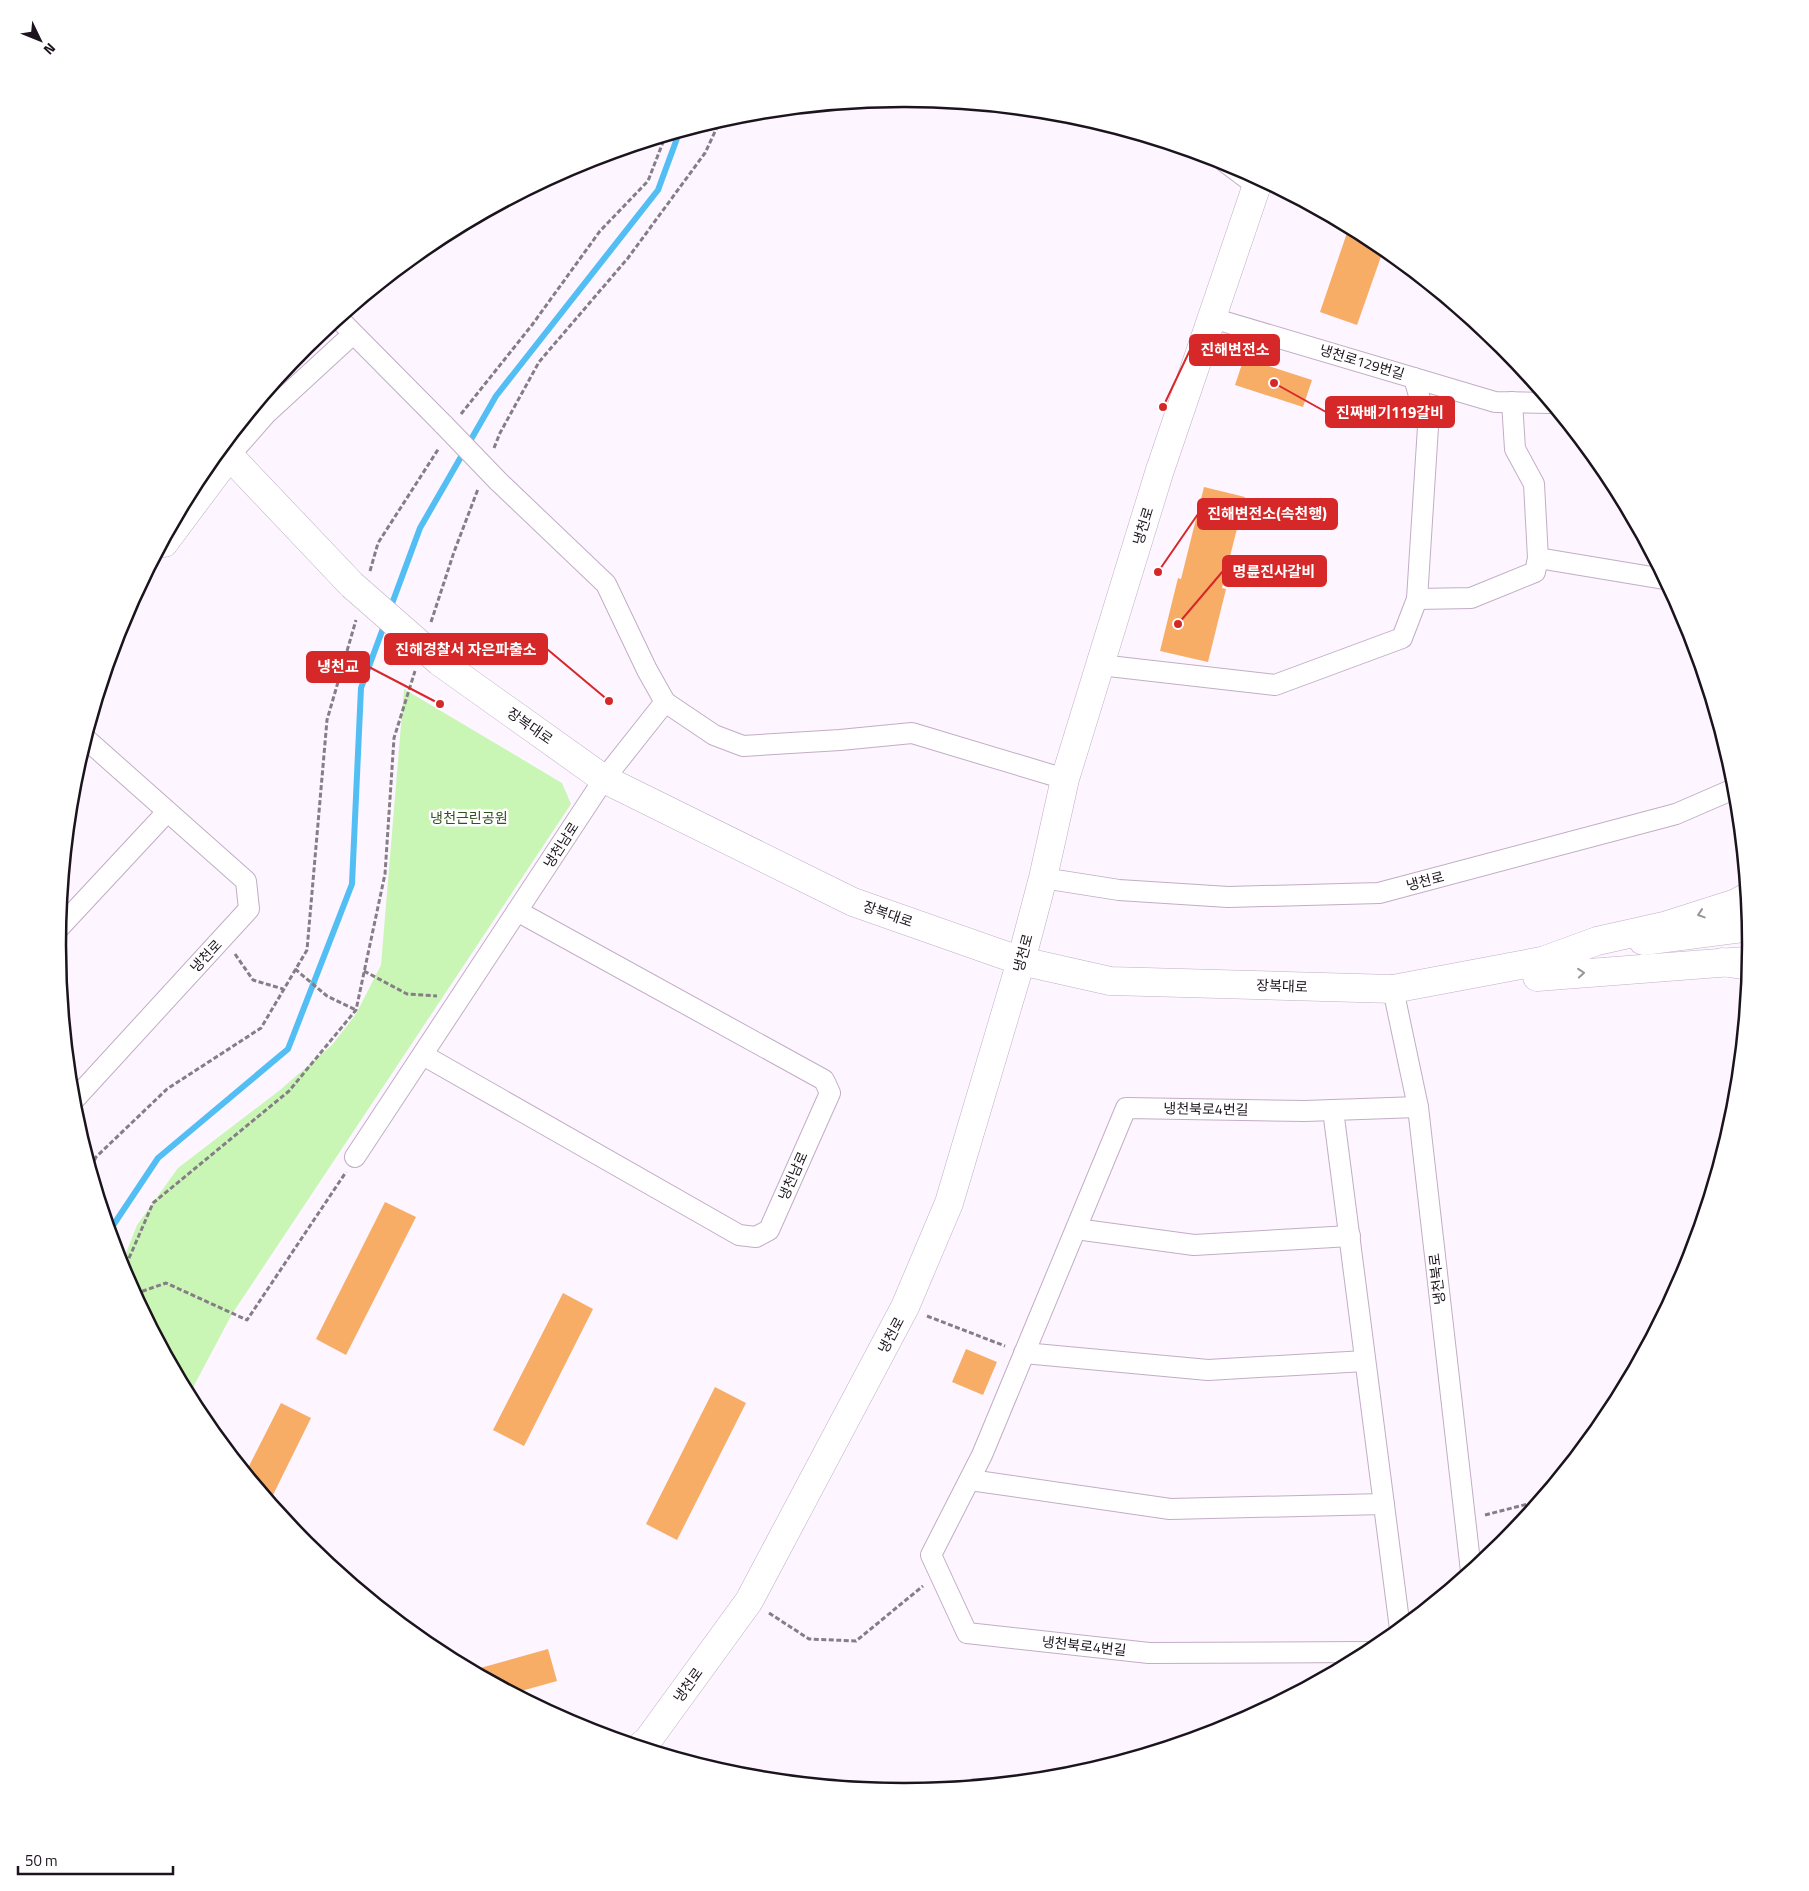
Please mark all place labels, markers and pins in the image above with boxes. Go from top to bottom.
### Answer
callout: 진해변전소 [1190,335,1279,365]
callout: 진짜배기119갈비 [1326,397,1454,427]
callout: 진해변전소(속천행) [1198,499,1337,529]
callout: 명륜진사갈비 [1223,556,1326,586]
callout: 진해경찰서 자은파출소 [385,634,547,664]
callout: 냉천교 [307,652,369,682]

